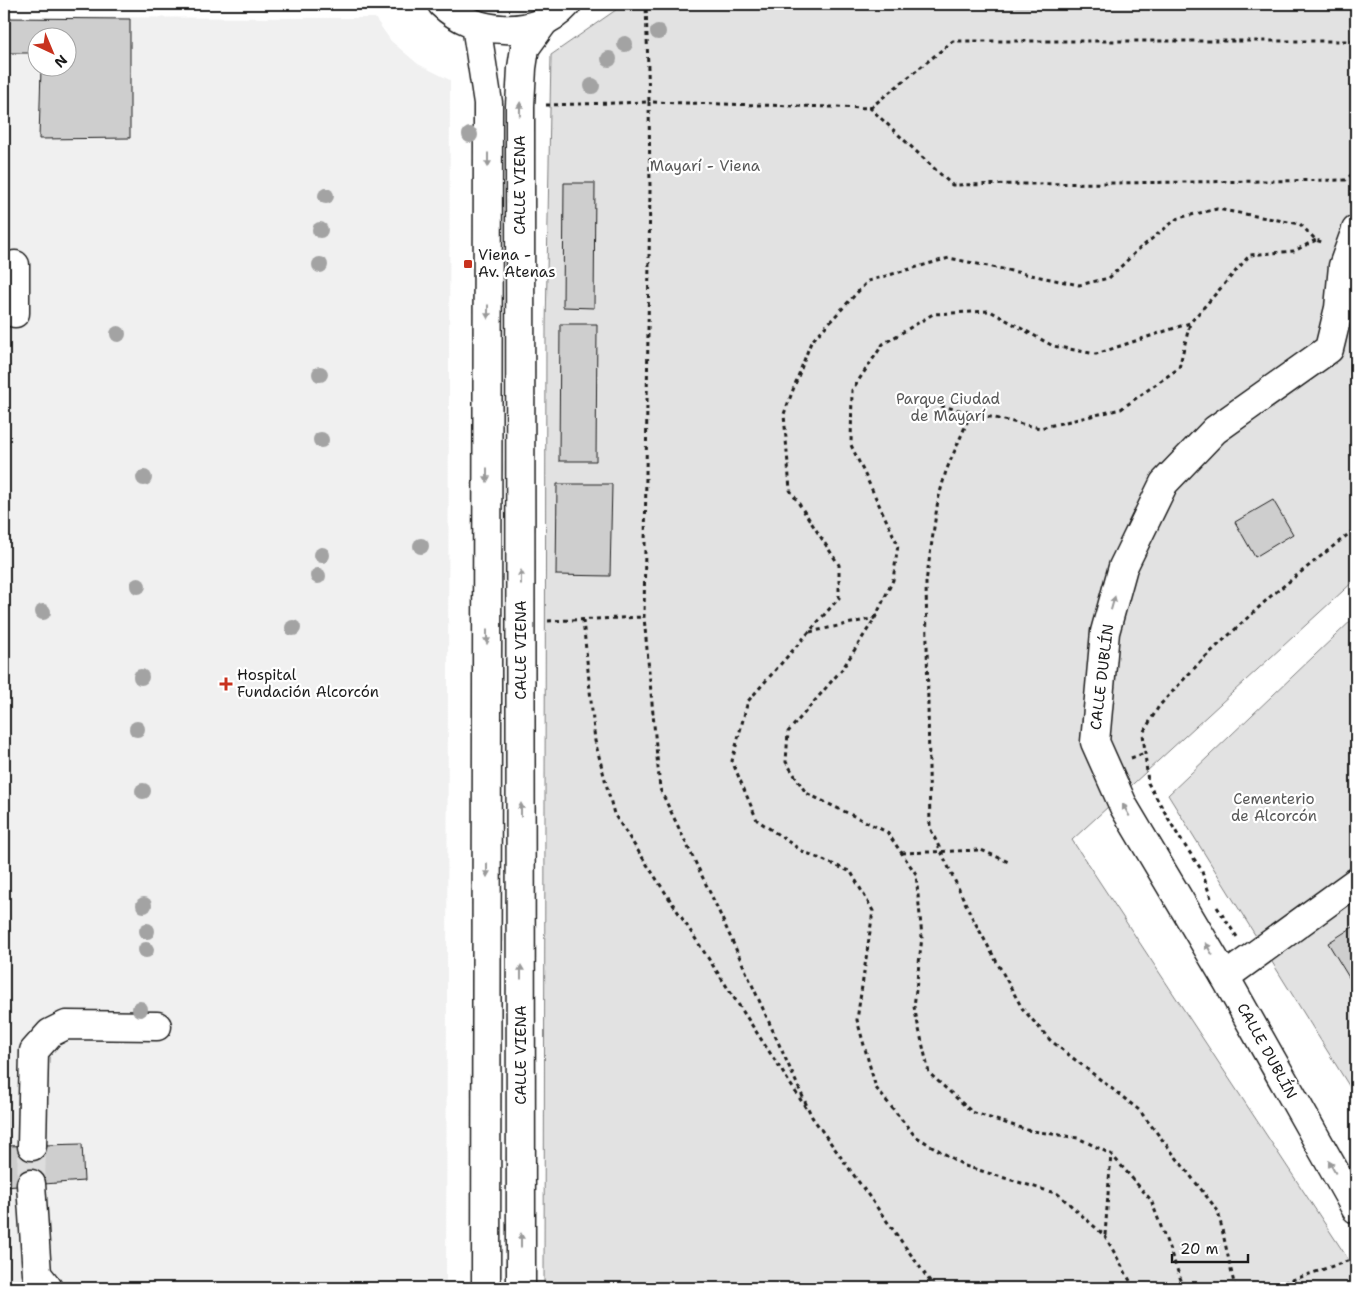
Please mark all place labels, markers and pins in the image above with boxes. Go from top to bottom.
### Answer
place label: Viena - Av. Atenas [478,245,556,282]
marker: Viena - Av. Atenas [462,258,474,270]
place label: Hospital Fundación Alcorcón [237,665,379,702]
marker: Hospital Fundación Alcorcón [219,677,233,691]

